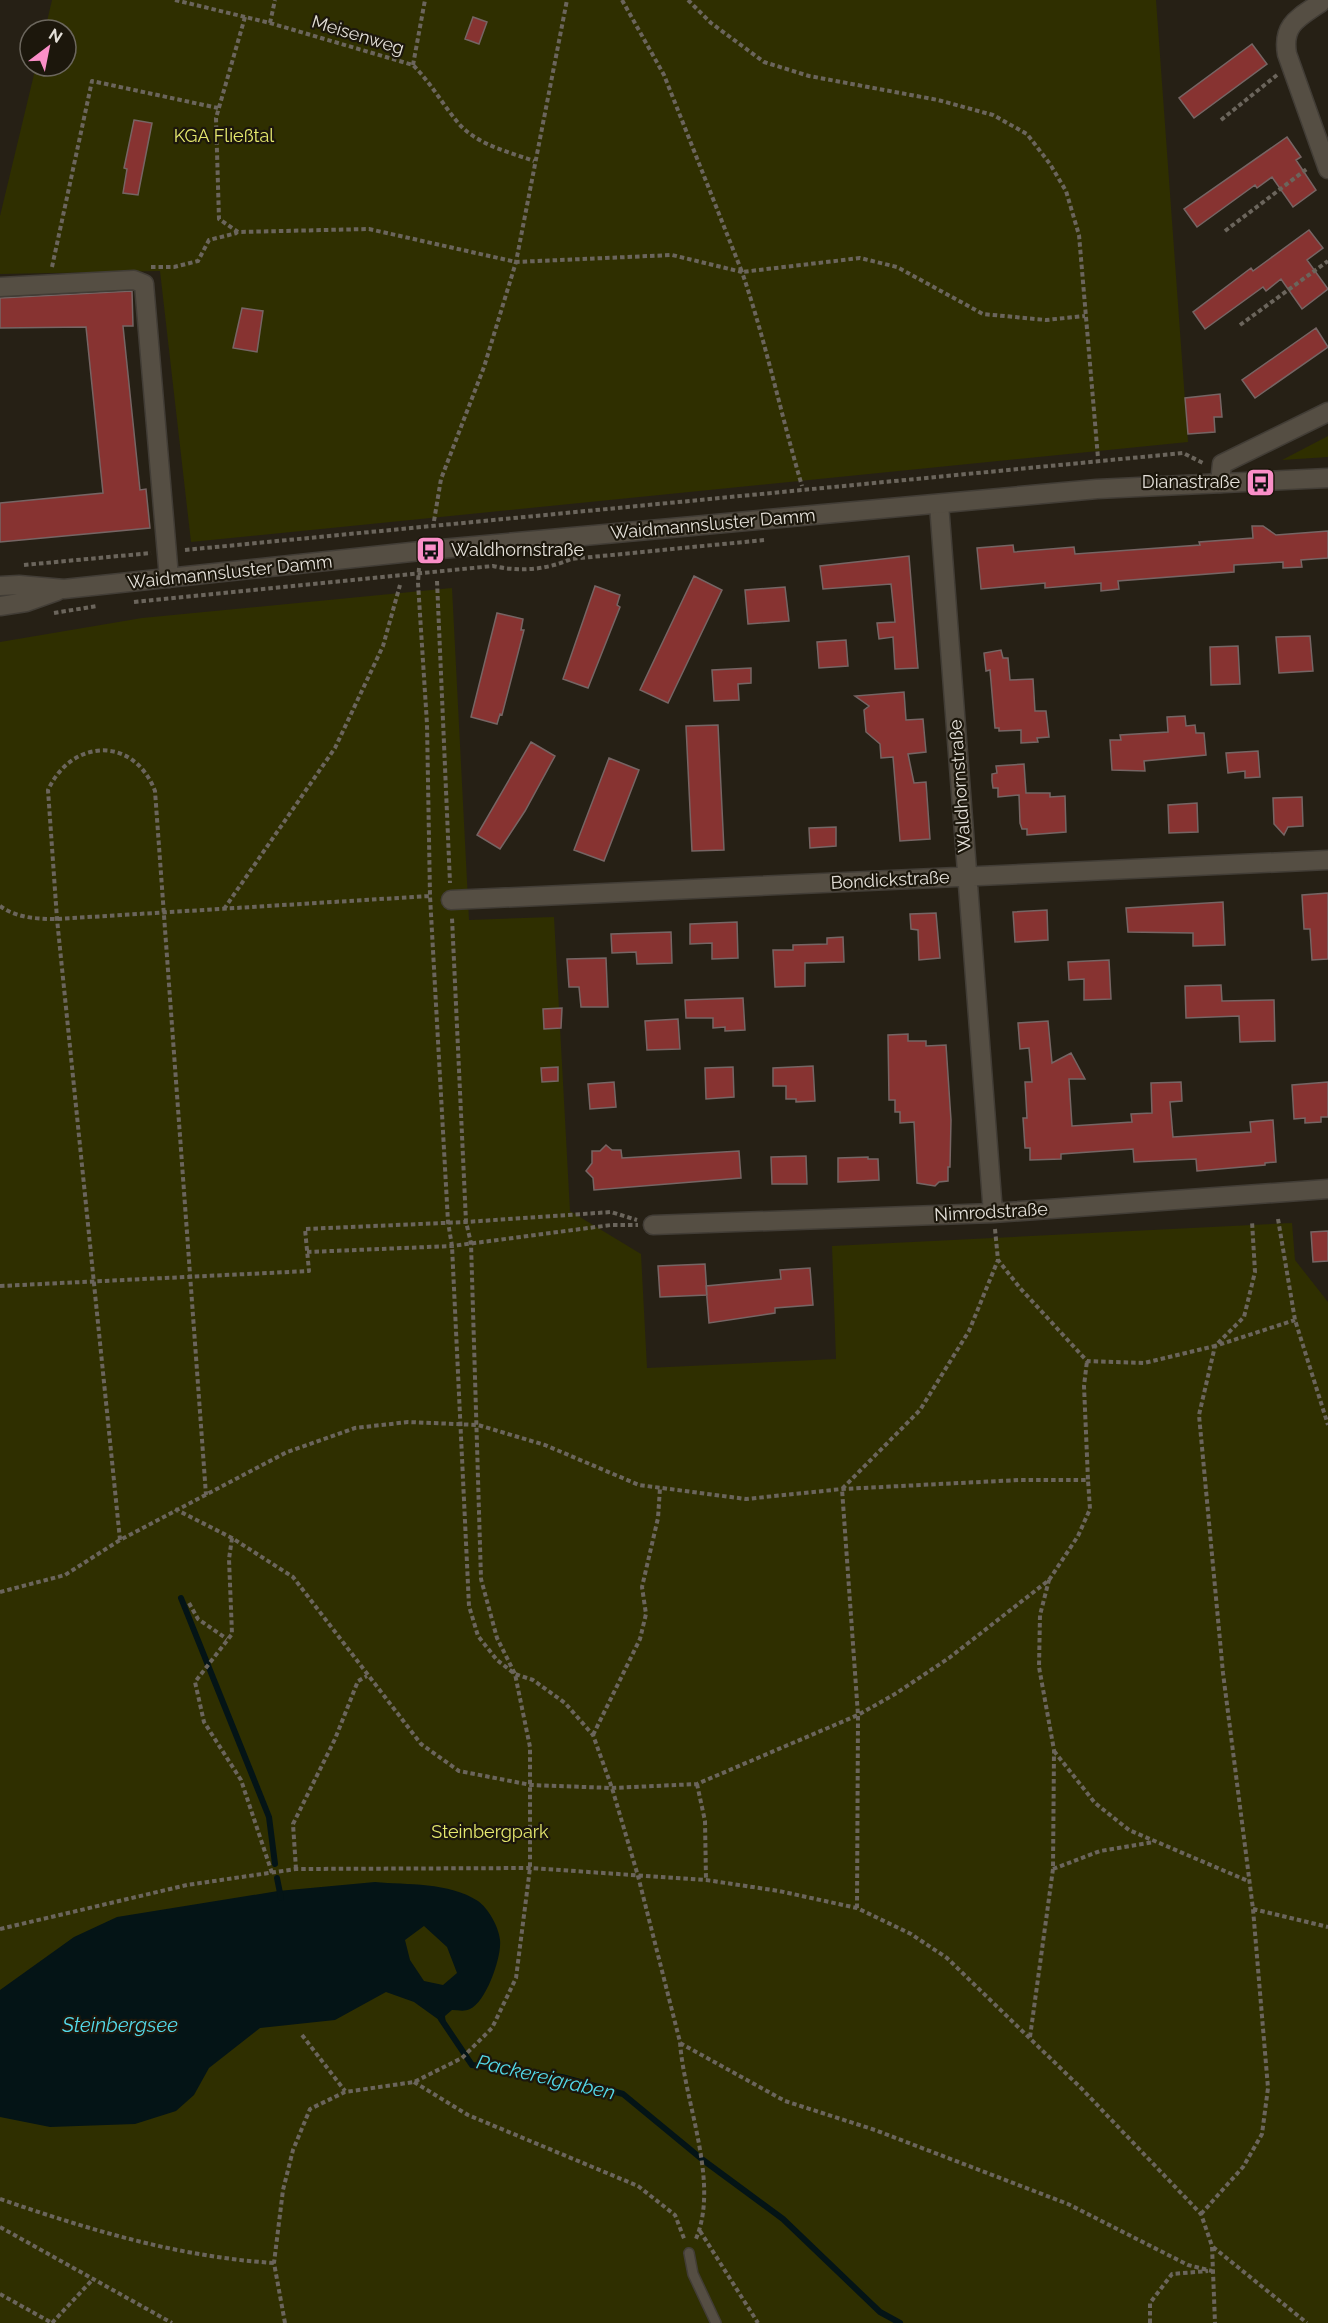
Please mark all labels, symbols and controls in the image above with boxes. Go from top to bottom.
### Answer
street label: Meisenweg [309,10,407,59]
north arrow [18,18,78,78]
text: N [45,24,66,47]
park label: KGA Fließtal [174,125,274,146]
bus stop icon: Dianastraße [1245,466,1277,498]
place label: Dianastraße [1142,471,1240,492]
street label: Waidmannsluster Damm [610,504,816,543]
bus stop icon: Waldhornstraße [414,534,446,566]
place label: Waldhornstraße [451,539,585,560]
street label: Waidmannsluster Damm [127,550,333,593]
street label: Waldhornstraße [944,718,975,853]
street label: Bondickstraße [830,866,950,893]
street label: Nimrodstraße [934,1198,1049,1225]
park label: Steinbergpark [431,1821,549,1842]
water label: Steinbergsee [61,2013,178,2037]
water label: Packereigraben [474,2049,618,2105]

